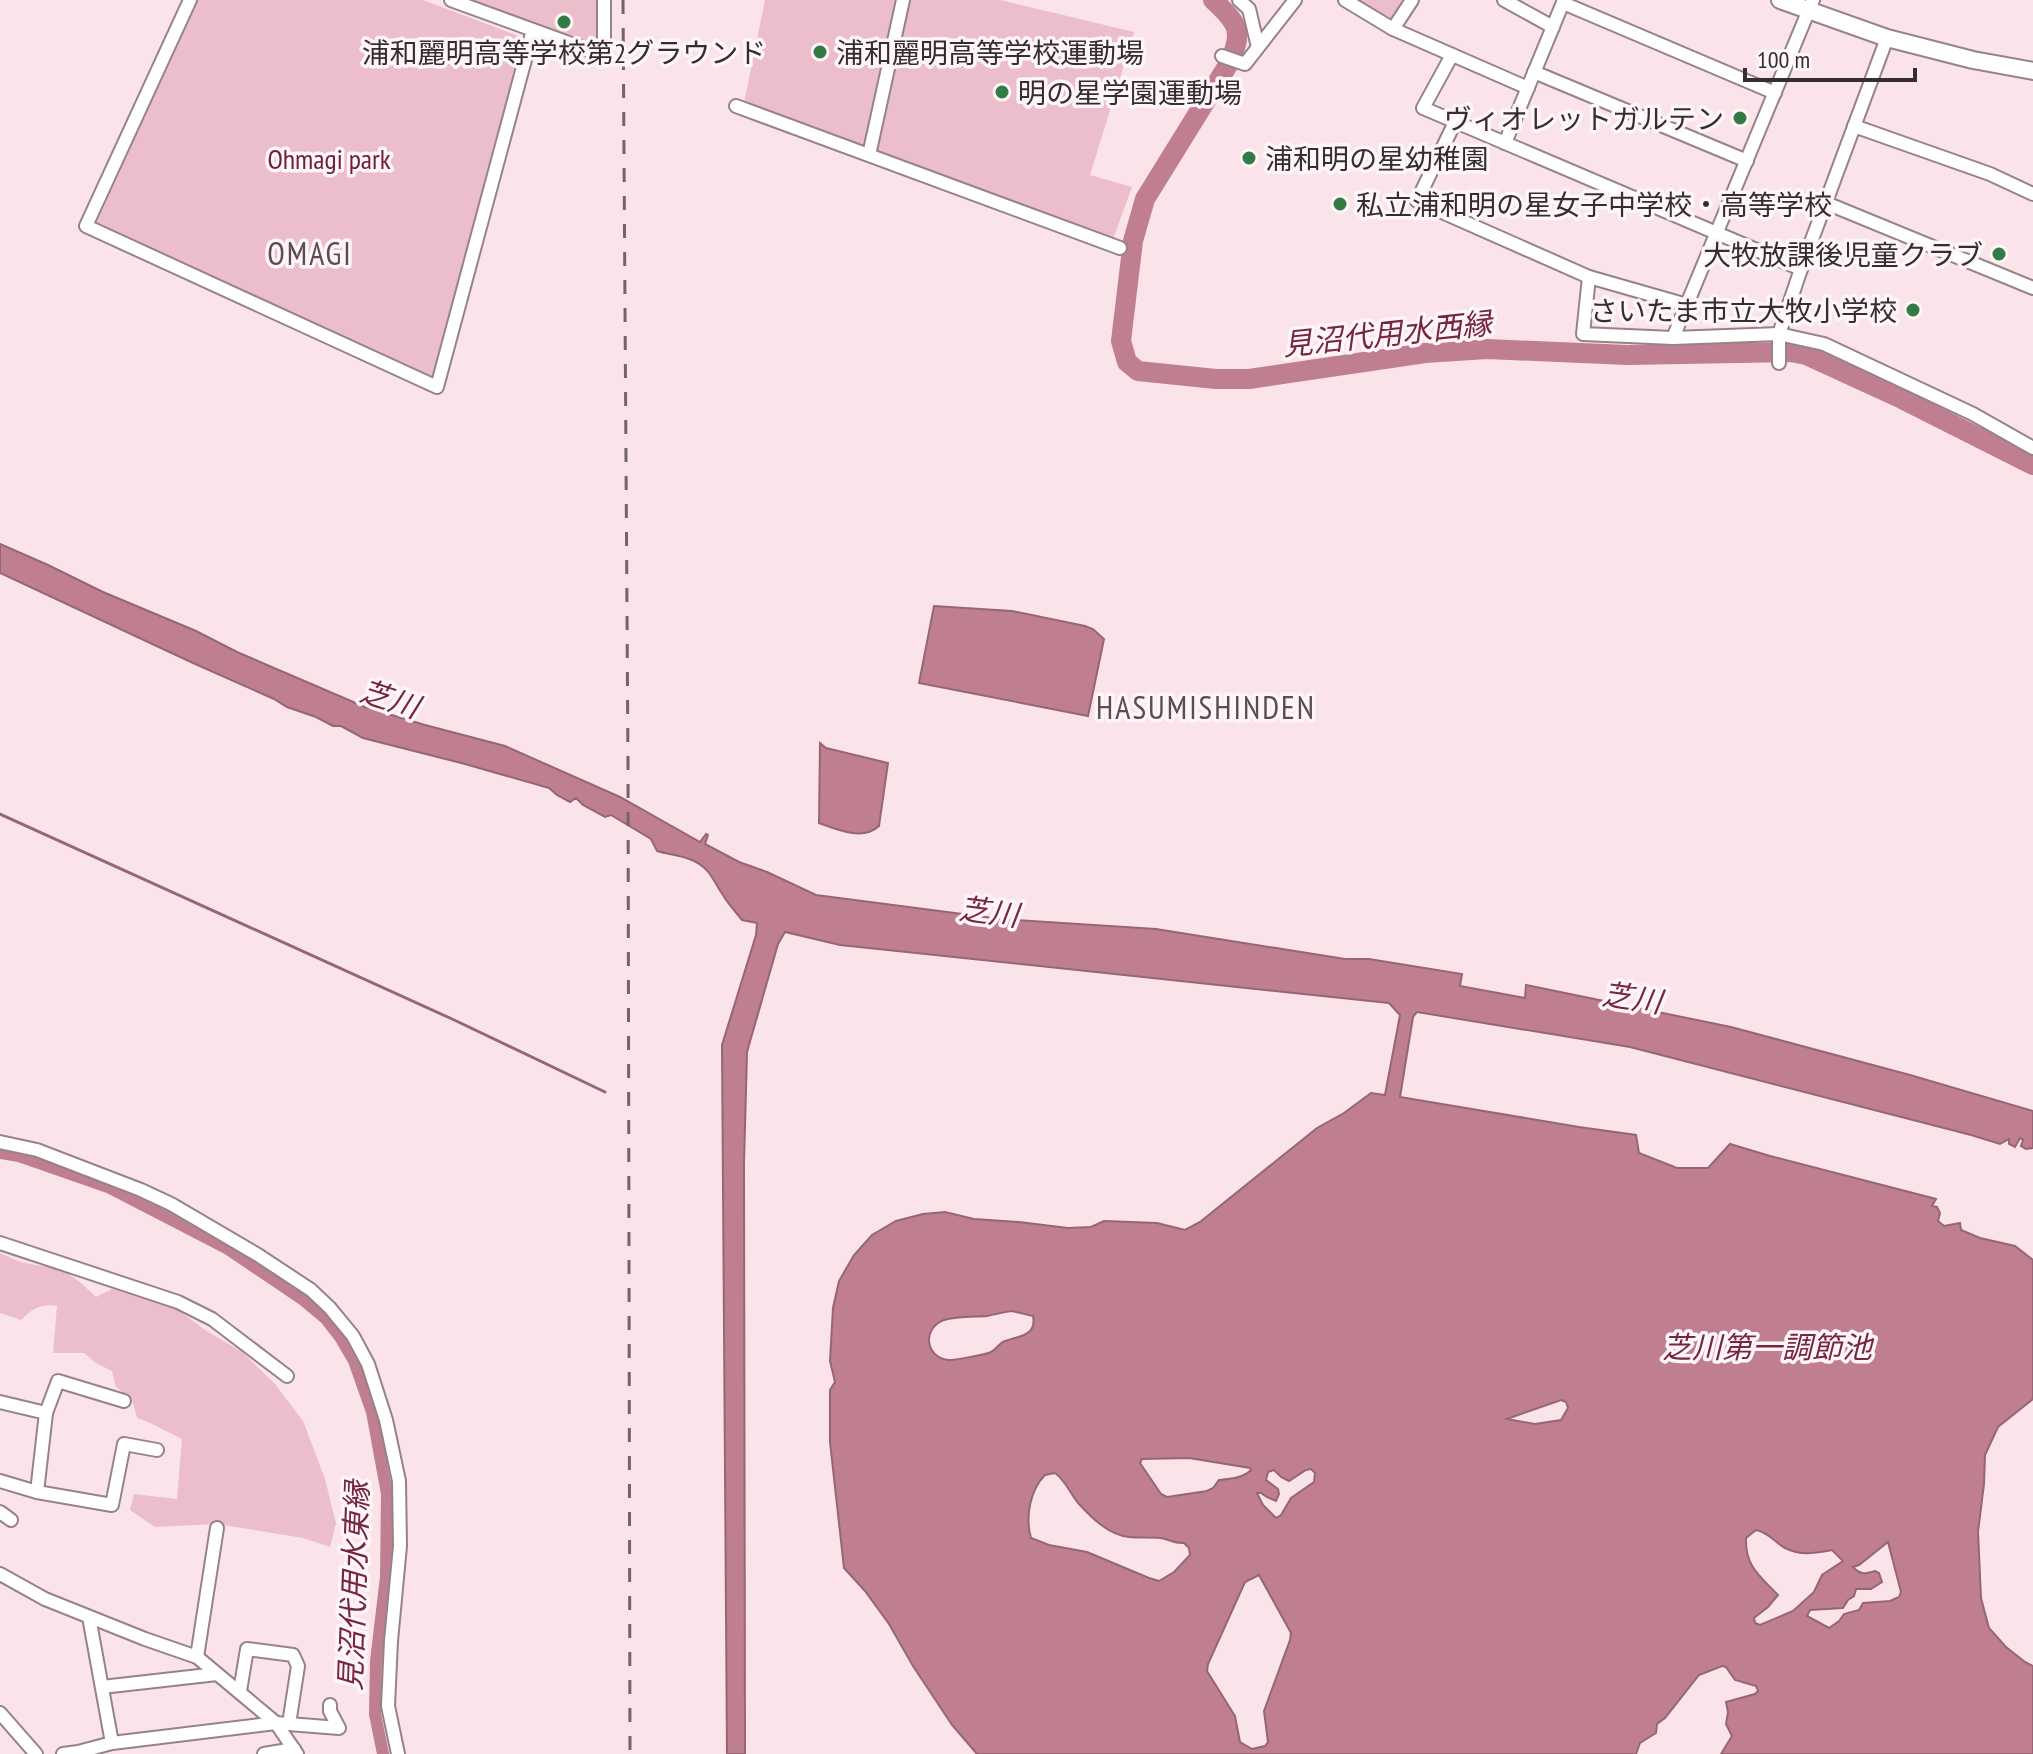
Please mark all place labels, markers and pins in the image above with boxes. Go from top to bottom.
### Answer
marker: 浦和麗明高等学校第2グラウンド [555,13,573,31]
place label: 浦和麗明高等学校第2グラウンド [362,34,766,71]
place label: 浦和麗明高等学校運動場 [836,34,1144,71]
marker: 浦和麗明高等学校運動場 [811,43,829,61]
place label: 明の星学園運動場 [1018,74,1242,111]
marker: 明の星学園運動場 [993,83,1011,101]
place label: ヴィオレットガルテン [1444,100,1724,137]
marker: ヴィオレットガルテン [1731,109,1749,127]
place label: 浦和明の星幼稚園 [1265,140,1489,177]
marker: 浦和明の星幼稚園 [1240,149,1258,167]
place label: 私立浦和明の星女子中学校・高等学校 [1356,186,1832,223]
marker: 私立浦和明の星女子中学校・高等学校 [1331,195,1349,213]
place label: 大牧放課後児童クラブ [1703,236,1983,273]
marker: 大牧放課後児童クラブ [1990,245,2008,263]
place label: さいたま市立大牧小学校 [1590,292,1897,329]
marker: さいたま市立大牧小学校 [1904,301,1922,319]

